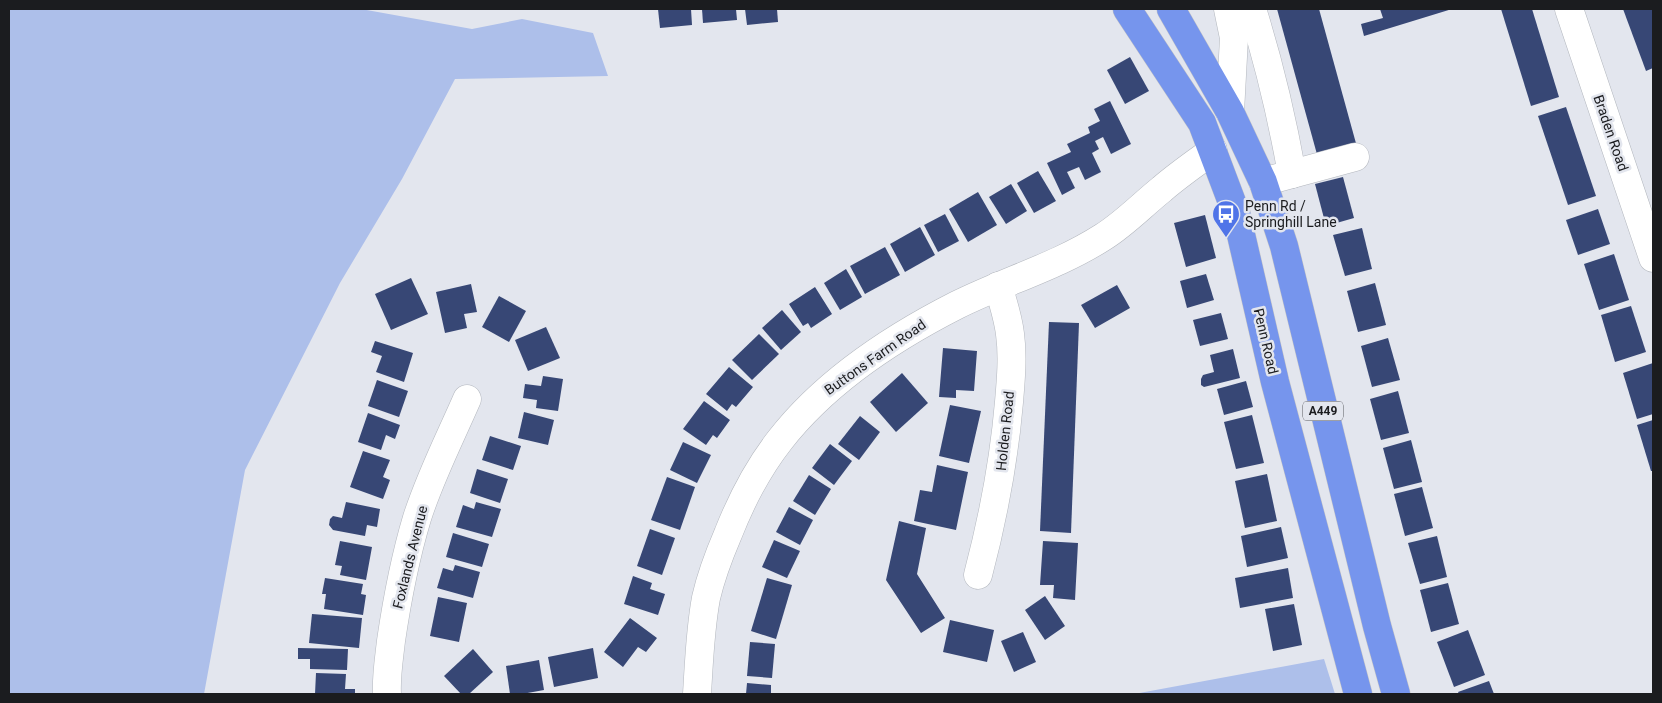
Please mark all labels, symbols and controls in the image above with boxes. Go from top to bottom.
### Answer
street label: Braden Road [1590,93,1632,173]
place label: Penn Rd / Springhill Lane [1245,198,1337,230]
bus stop icon: Penn Rd / Springhill Lane [1211,199,1241,238]
street label: Penn Road [1251,306,1281,376]
street label: Buttons Farm Road [821,316,929,398]
street label: Holden Road [993,390,1017,472]
road number: A449 [1303,402,1343,421]
street label: Foxlands Avenue [389,504,431,610]

